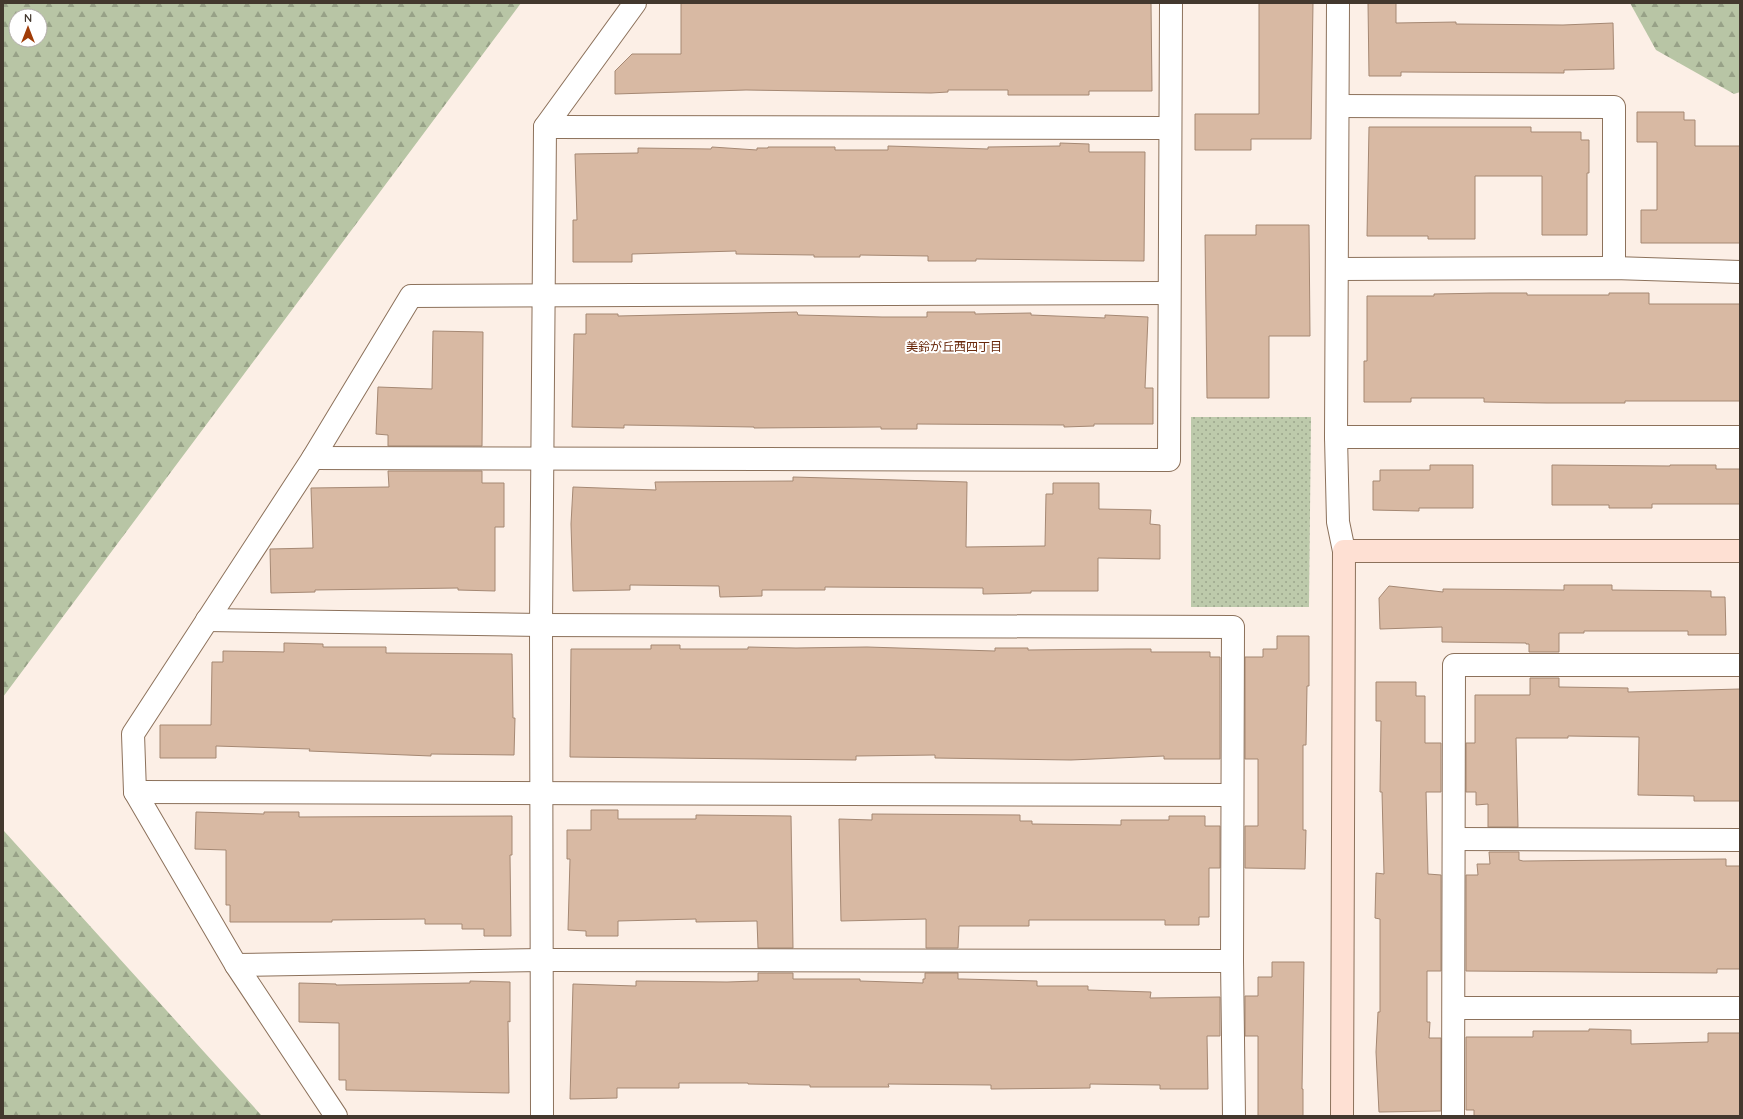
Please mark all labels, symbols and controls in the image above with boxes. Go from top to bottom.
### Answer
north arrow [8,8,48,48]
text: N [24,11,32,25]
district label: 美鈴が丘西四丁目 [906,339,1002,354]

